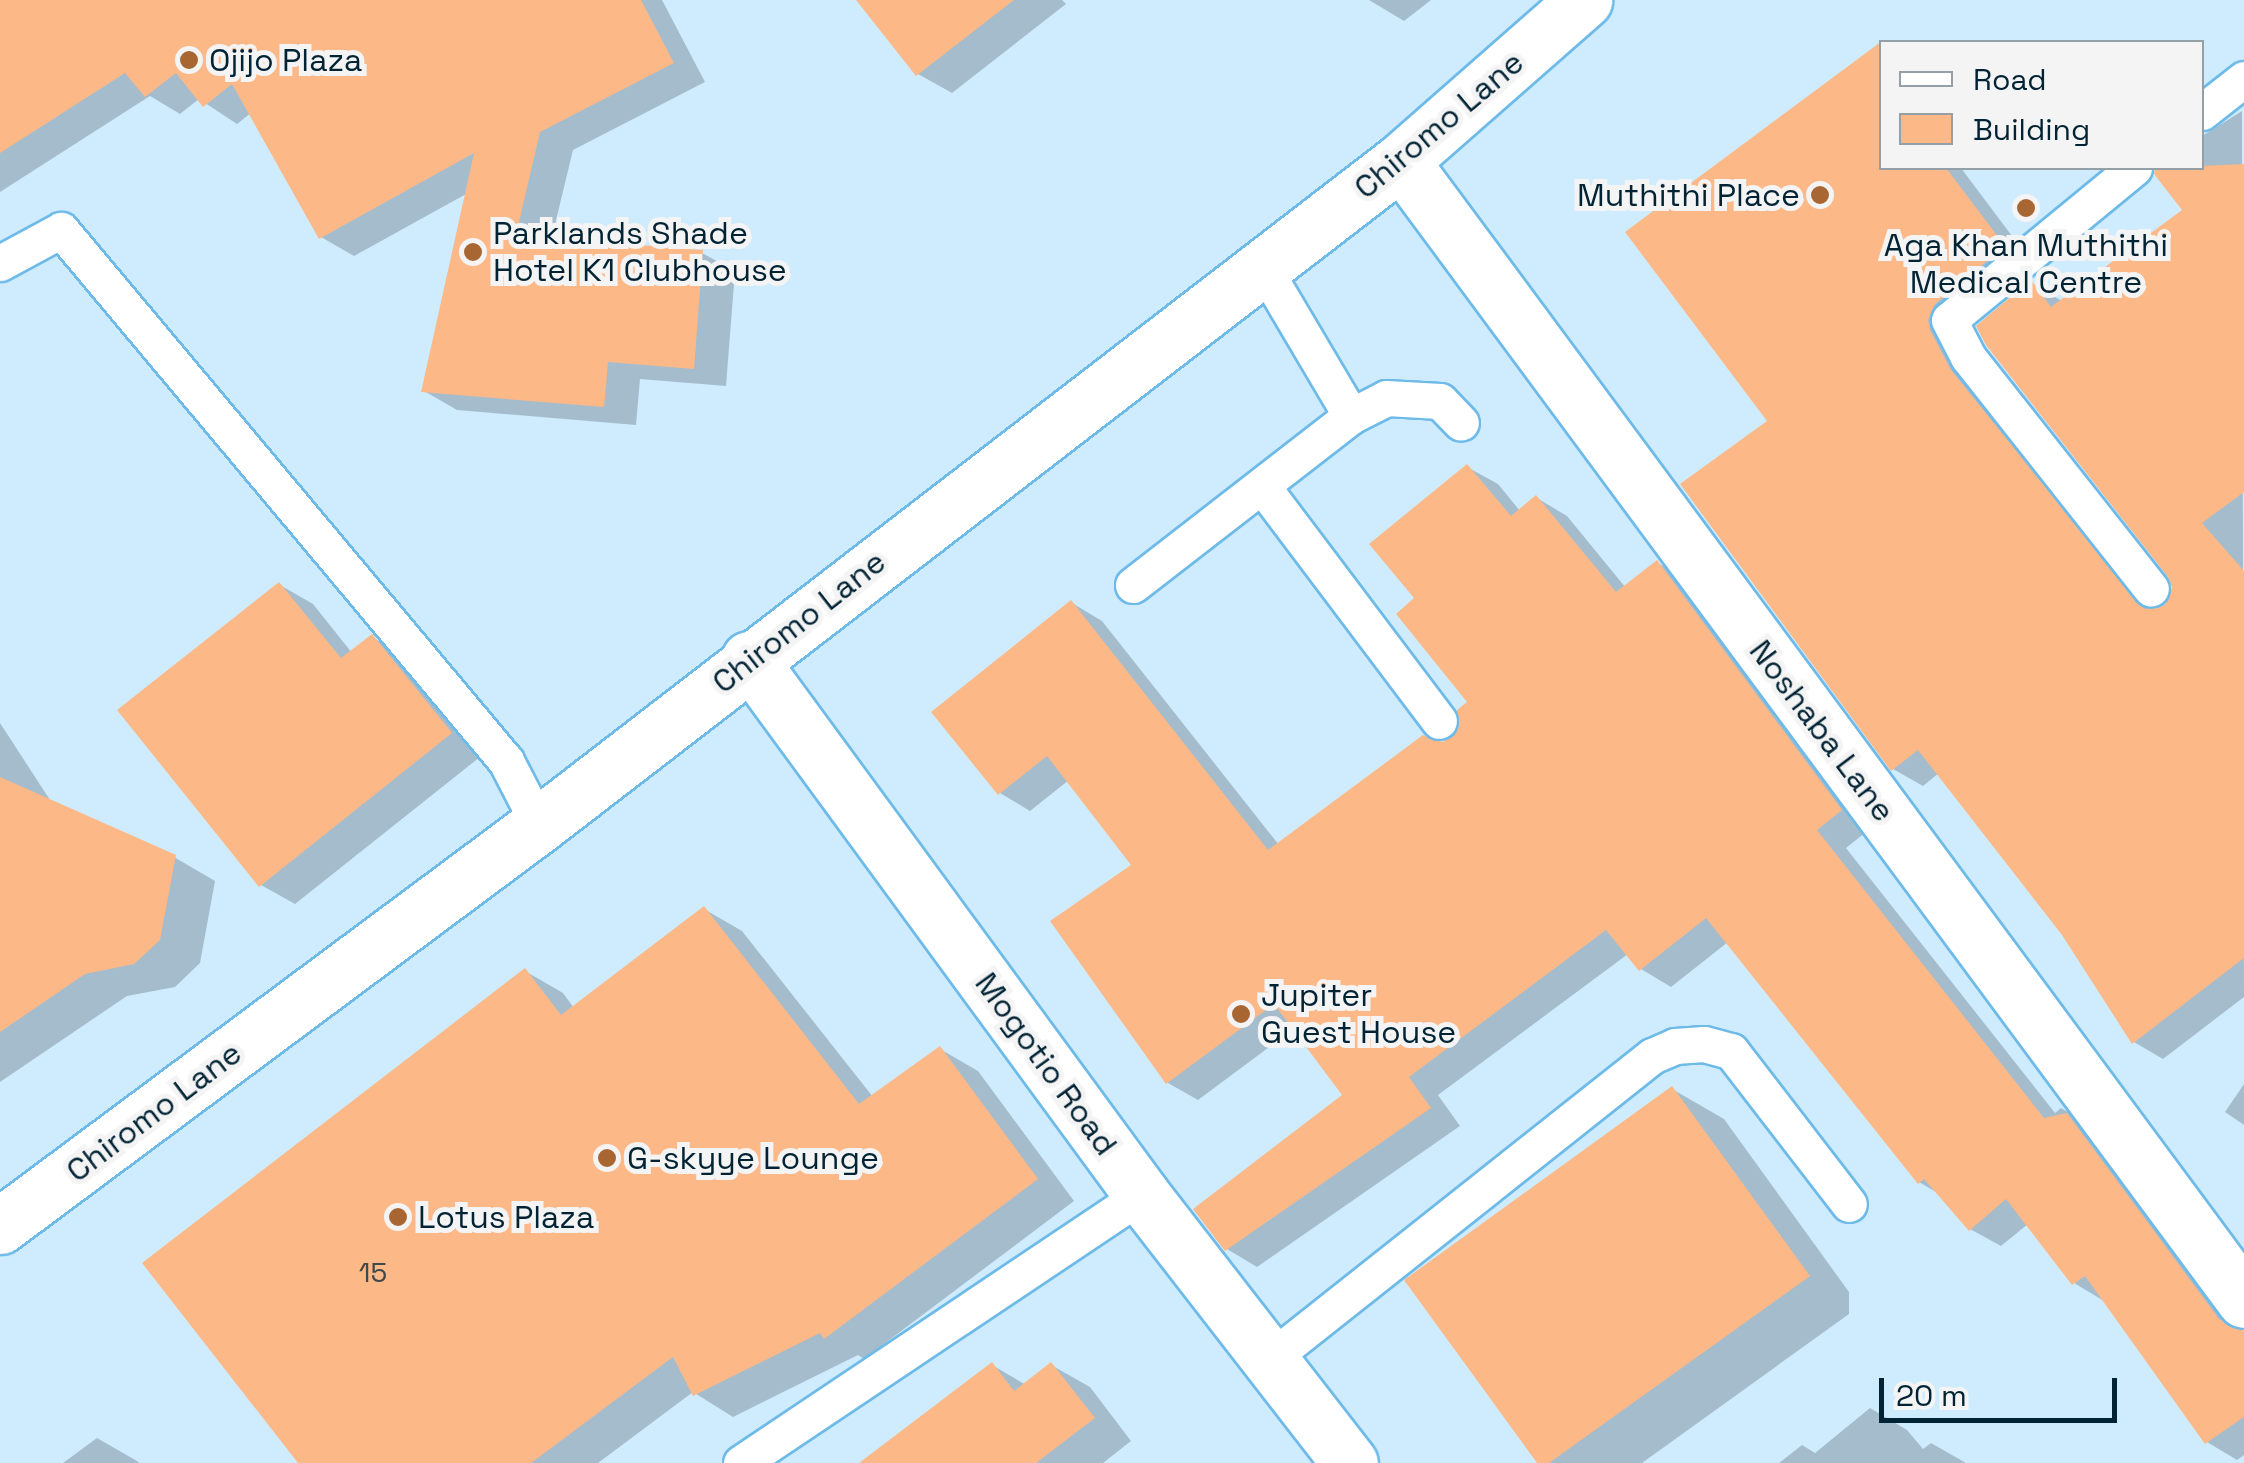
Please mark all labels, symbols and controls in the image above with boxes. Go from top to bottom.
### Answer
legend [1879,40,2204,170]
place label: Ojijo Plaza [209,41,363,79]
street label: Chiromo Lane [1347,43,1531,207]
marker: Ojijo Plaza [178,49,200,71]
text: Road [1973,60,2047,99]
text: Building [1973,110,2090,149]
place label: Muthithi Place [1577,176,1800,214]
marker: Muthithi Place [1809,184,1831,206]
marker: Aga Khan Muthithi Medical Centre [2013,195,2039,221]
place label: Parklands Shade Hotel K1 Clubhouse [493,215,787,290]
place label: Aga Khan Muthithi Medical Centre [1884,227,2168,302]
marker: Parklands Shade Hotel K1 Clubhouse [462,241,484,263]
street label: Chiromo Lane [705,542,893,702]
street label: Noshaba Lane [1741,633,1903,829]
street label: Mogotio Road [967,965,1125,1163]
place label: Jupiter Guest House [1261,977,1456,1052]
marker: Jupiter Guest House [1230,1003,1252,1025]
street label: Chiromo Lane [59,1034,249,1190]
place label: G-skyye Lounge [627,1139,879,1177]
marker: G-skyye Lounge [596,1147,618,1169]
place label: Lotus Plaza [418,1198,594,1236]
marker: Lotus Plaza [387,1206,409,1228]
house number: 15 [359,1255,387,1289]
scale bar [1884,1358,2122,1420]
text: 20 m [1896,1376,1967,1415]

